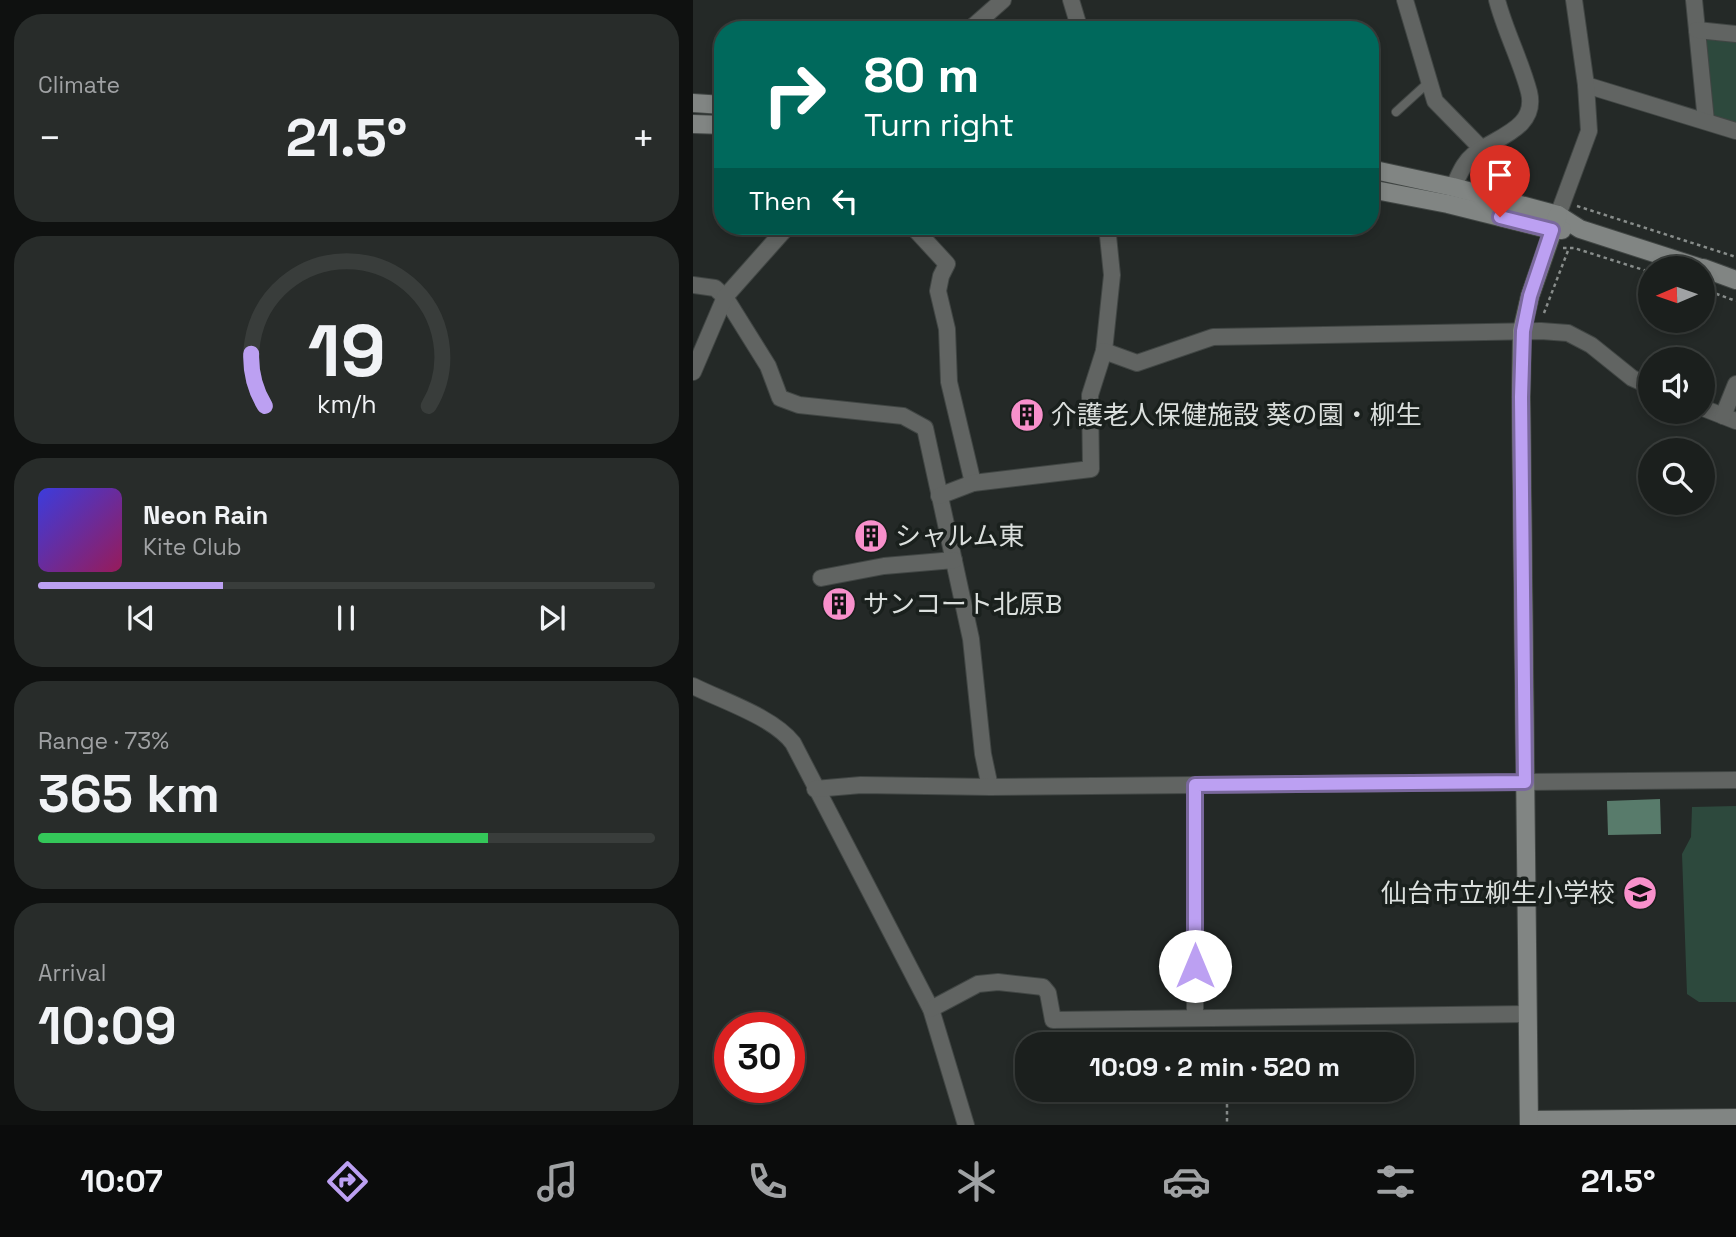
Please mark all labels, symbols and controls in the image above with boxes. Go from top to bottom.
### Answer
text: 80 m [864,44,979,106]
icon: right [749,49,840,140]
text: Climate [38,70,120,100]
text: 21.5° [286,105,407,171]
text: Turn right [864,105,1014,145]
text: − [38,114,62,162]
text: + [631,114,655,162]
pin [1470,145,1530,217]
icon: arrive [1481,156,1519,194]
icon: left [826,182,864,220]
text: Then [749,184,812,218]
north arrow [1638,256,1715,332]
map controls [1638,256,1715,515]
text: 19 [308,305,385,398]
button: sound [1638,347,1715,424]
text: km/h [317,388,376,420]
building icon: 介護老人保健施設 葵の園・柳生 [1008,396,1046,434]
place label: 介護老人保健施設 葵の園・柳生 [1051,398,1422,432]
button: search [1638,438,1715,515]
text: Neon Rain [143,498,268,532]
building icon: シャルム東 [852,517,890,555]
place label: シャルム東 [895,519,1024,553]
text: Kite Club [143,532,242,562]
building icon: サンコート北原B [820,585,858,623]
place label: サンコート北原B [863,587,1062,621]
icon: previous [122,599,160,637]
icon: pause [327,599,365,637]
icon: next [533,599,571,637]
text: Range · 73% [38,726,169,756]
text: 365 km [38,761,220,827]
school or university icon: 仙台市立柳生小学校 [1621,874,1659,912]
place label: 仙台市立柳生小学校 [1381,876,1615,910]
position arrow [1158,929,1232,1003]
text: Arrival [38,958,106,988]
text: 10:09 [38,993,177,1059]
speed limit sign: 30 [714,1012,805,1103]
text: 10:09 · 2 min · 520 m [1089,1050,1340,1084]
icon: directions [323,1157,372,1206]
icon: music [533,1157,582,1206]
icon: phone [743,1157,792,1206]
icon: climate [952,1157,1001,1206]
icon: car [1162,1157,1211,1206]
icon: filters [1371,1157,1420,1206]
text: 10:07 [80,1161,163,1201]
text: 21.5° [1581,1161,1656,1201]

